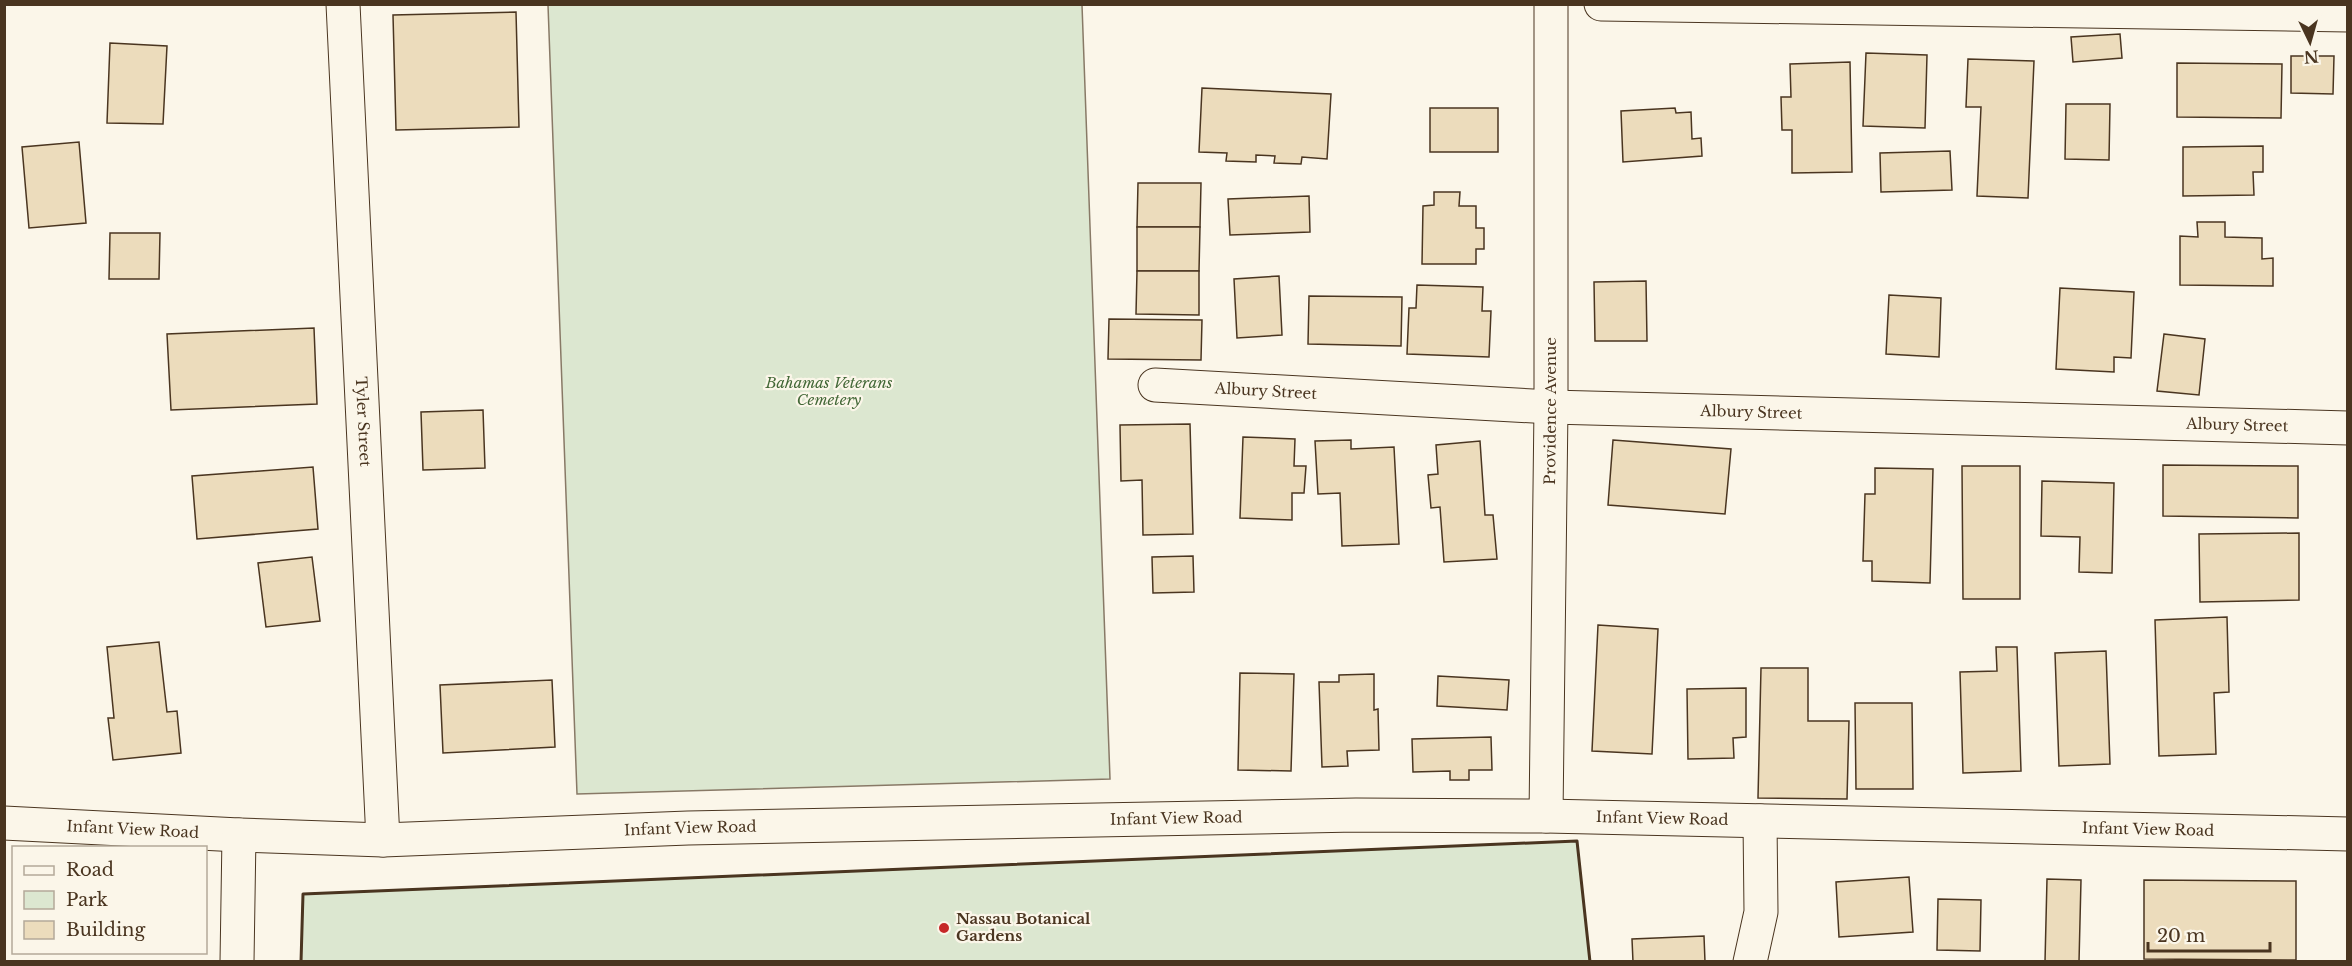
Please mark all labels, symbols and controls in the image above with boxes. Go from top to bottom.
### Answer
north arrow [2280,12,2340,72]
text: N [2303,46,2320,68]
street label: Providence Avenue [1540,337,1560,485]
park label: Bahamas Veterans Cemetery [765,373,893,409]
street label: Tyler Street [352,376,375,467]
street label: Albury Street [1213,378,1318,403]
street label: Albury Street [1699,401,1803,423]
street label: Albury Street [2185,414,2289,435]
street label: Infant View Road [1110,807,1243,829]
street label: Infant View Road [1596,807,1729,829]
street label: Infant View Road [66,816,200,842]
street label: Infant View Road [624,817,757,840]
street label: Infant View Road [2082,818,2215,840]
legend [12,846,207,954]
text: Road [66,859,114,881]
text: Park [66,889,108,911]
place label: Nassau Botanical Gardens [956,909,1091,945]
scale bar [2148,915,2270,953]
text: Building [66,919,145,941]
marker: Nassau Botanical Gardens [937,921,951,935]
text: 20 m [2157,925,2205,947]

